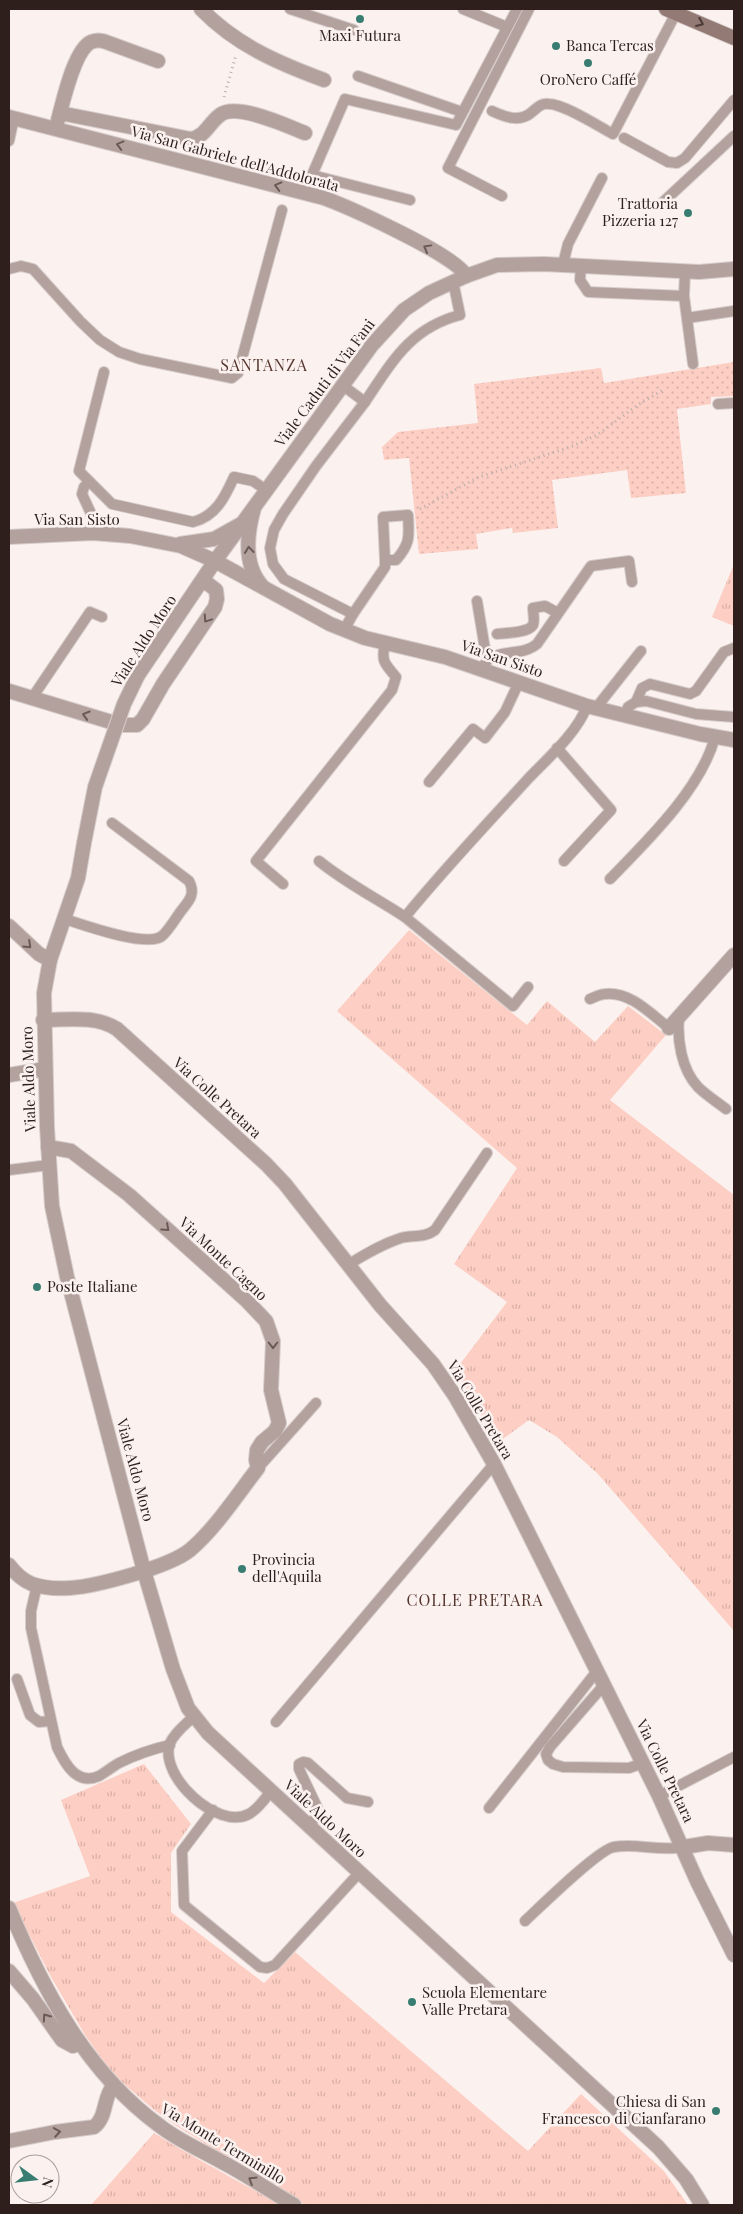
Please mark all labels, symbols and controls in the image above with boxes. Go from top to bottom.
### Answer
marker: Maxi Futura [354,13,366,25]
one-way arrow [695,17,704,28]
place label: Maxi Futura [319,25,401,45]
place label: Banca Tercas [566,35,654,55]
marker: Banca Tercas [550,40,562,52]
marker: OroNero Caffé [582,57,594,69]
place label: OroNero Caffé [540,69,636,89]
street label: Via San Gabriele dell'Addolorata [128,120,342,196]
one-way arrow [117,140,125,150]
one-way arrow [274,181,282,191]
place label: Trattoria Pizzeria 127 [602,193,679,230]
marker: Trattoria Pizzeria 127 [682,207,694,219]
one-way arrow [423,244,432,254]
street label: Viale Caduti di Via Fani [269,314,379,451]
district label: SANTANZA [220,354,308,375]
street label: Via San Sisto [33,509,120,529]
one-way arrow [244,545,255,553]
street label: Viale Aldo Moro [105,591,180,691]
one-way arrow [204,613,213,623]
street label: Via San Sisto [458,634,546,681]
one-way arrow [83,710,91,720]
one-way arrow [23,939,32,948]
street label: Viale Aldo Moro [16,1026,40,1133]
street label: Via Colle Pretara [169,1052,266,1143]
street label: Via Monte Cagno [174,1211,272,1304]
one-way arrow [160,1222,169,1231]
place label: Poste Italiane [47,1276,138,1296]
marker: Poste Italiane [31,1281,43,1293]
one-way arrow [267,1341,278,1349]
street label: Via Colle Pretara [443,1355,519,1463]
street label: Viale Aldo Moro [112,1415,159,1523]
place label: Provincia dell'Aquila [252,1549,322,1586]
marker: Provincia dell'Aquila [236,1563,248,1575]
district label: COLLE PRETARA [406,1589,544,1610]
street label: Via Colle Pretara [632,1715,700,1826]
street label: Viale Aldo Moro [279,1774,371,1862]
place label: Scuola Elementare Valle Pretara [421,1982,547,2019]
marker: Scuola Elementare Valle Pretara [406,1996,418,2008]
one-way arrow [43,2013,52,2022]
place label: Chiesa di San Francesco di Cianfarano [542,2091,706,2128]
street label: Via Monte Terminillo [157,2098,289,2188]
marker: Chiesa di San Francesco di Cianfarano [710,2105,722,2117]
one-way arrow [52,2127,61,2137]
north arrow [10,2154,60,2204]
text: N [38,2175,59,2190]
one-way arrow [249,2176,258,2186]

